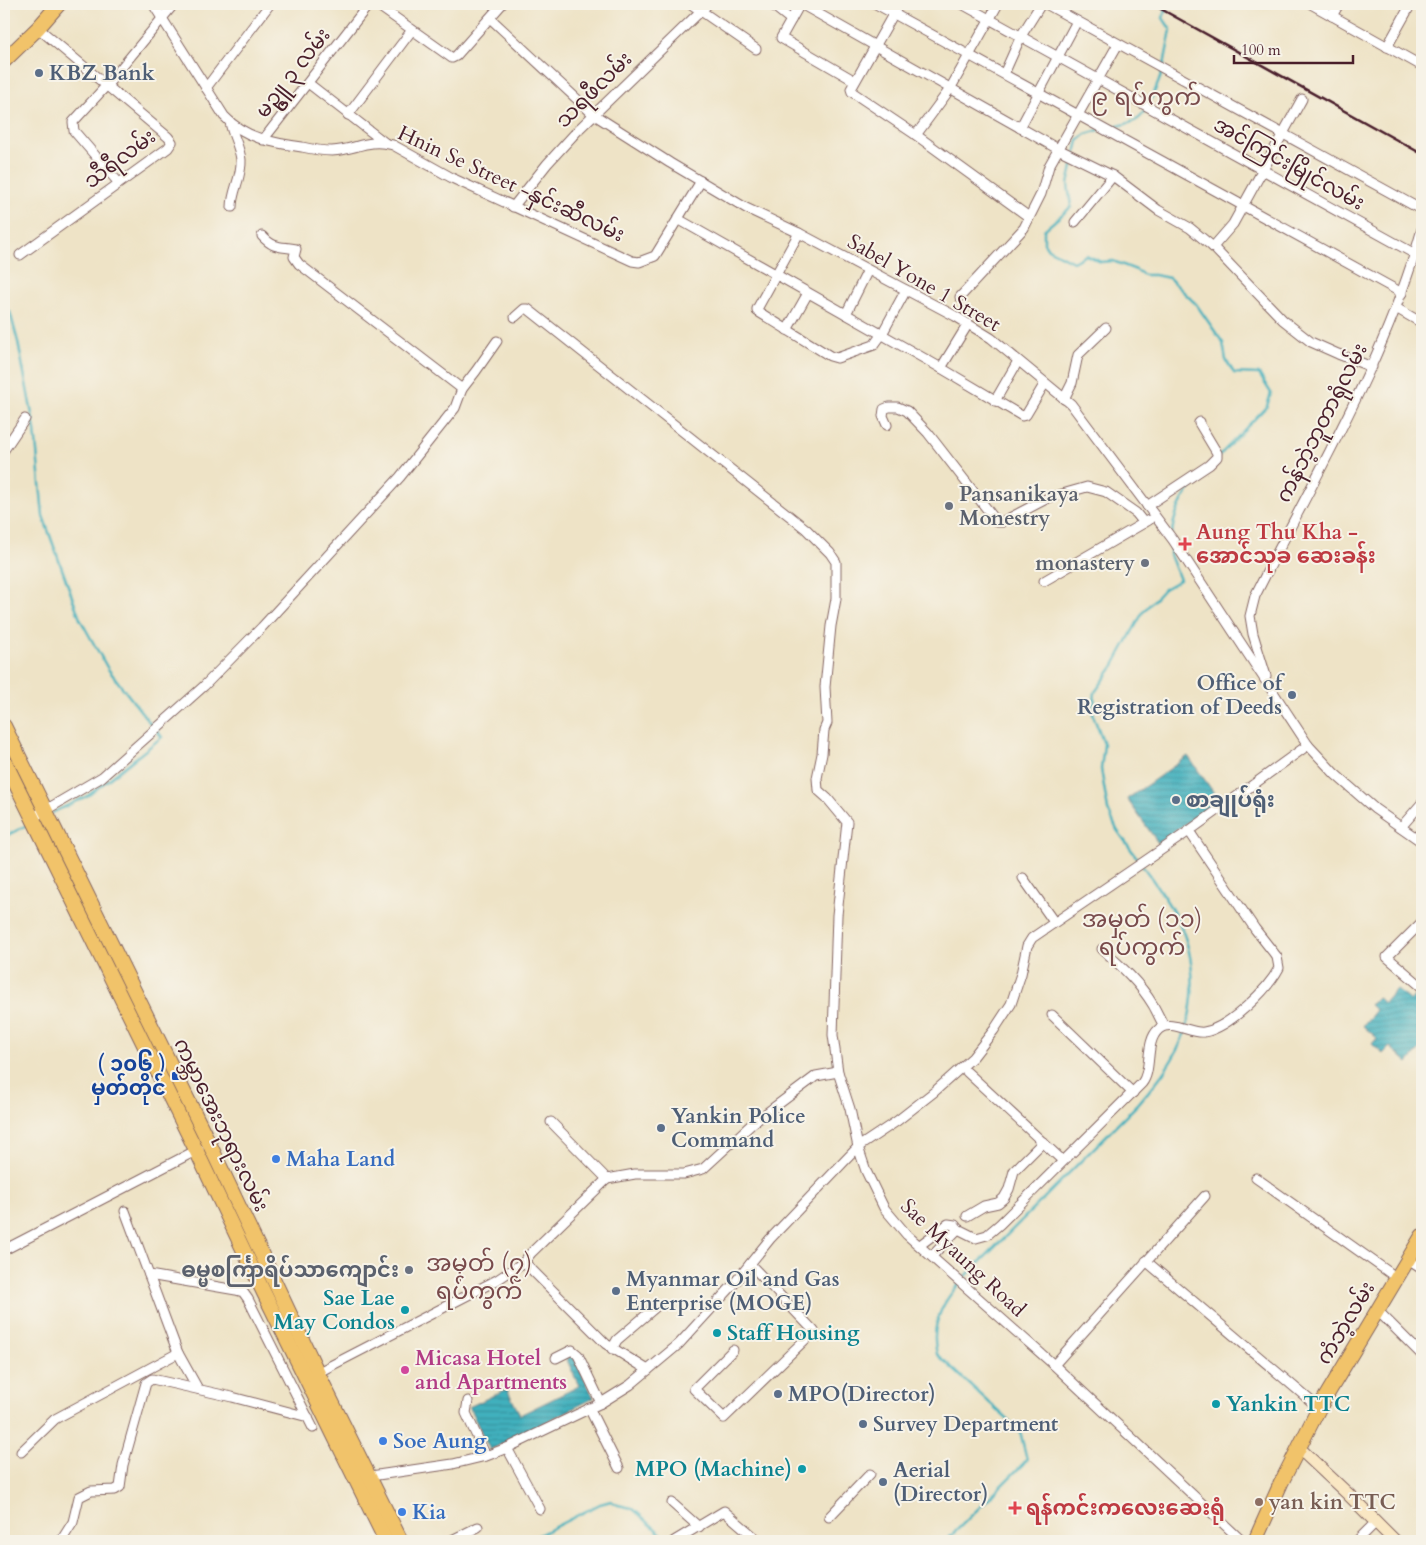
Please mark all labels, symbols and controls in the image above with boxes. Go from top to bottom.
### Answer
street label: မဥ္ဇူ ၃ လမ်း [247,21,339,125]
scale bar [1234,32,1352,64]
text: 100 m [1241,40,1281,60]
street label: သရဖီလမ်း [548,44,640,136]
place label: KBZ Bank [49,59,155,88]
marker: KBZ Bank [33,67,45,79]
district label: ၉ ရပ်ကွက် [1091,81,1201,116]
street label: အင်ကြင်းမြိုင်လမ်း [1207,109,1371,219]
street label: Hnin Se Street -နှင်းဆီလမ်း [392,117,630,251]
street label: သီရီလမ်း [77,121,163,197]
street label: Sabel Yone 1 Street [842,227,1006,339]
street label: ကန်ဘဲ့ဘူတာရုံလမ်း [1268,337,1376,509]
place label: Pansanikaya Monestry [959,480,1079,533]
marker: Pansanikaya Monestry [943,500,955,512]
place label: Aung Thu Kha - အောင်သုခ ဆေးခန်း [1196,518,1376,573]
marker: Aung Thu Kha - အောင်သုခ ဆေးခန်း [1178,537,1192,551]
place label: monastery [1035,549,1135,578]
marker: monastery [1139,557,1151,569]
place label: Office of Registration of Deeds [1077,669,1286,722]
marker: Office of Registration of Deeds [1286,689,1298,701]
place label: စာချုပ်ရုံး [1186,784,1275,818]
marker: စာချုပ်ရုံး [1170,794,1182,806]
district label: အမှတ် (၁၁) ရပ်ကွက် [1082,903,1202,966]
street label: ကမ္ဘာအေးဘုရားလမ်း [165,1032,277,1218]
place label: ( ၁၀၆ ) မှတ်တိုင် [91,1049,166,1105]
marker: ( ၁၀၆ ) မှတ်တိုင် [170,1070,182,1082]
place label: Yankin Police Command [671,1102,806,1155]
marker: Yankin Police Command [655,1122,667,1134]
place label: Maha Land [286,1145,395,1174]
marker: Maha Land [270,1153,282,1165]
street label: Sae Myaung Road [894,1192,1032,1324]
district label: အမှတ် (၇) ရပ်ကွက် [426,1247,532,1310]
place label: ဓမ္မစင်္ကြာရိပ်သာကျောင်း [181,1254,399,1288]
marker: ဓမ္မစင်္ကြာရိပ်သာကျောင်း [403,1264,415,1276]
place label: Myanmar Oil and Gas Enterprise (MOGE) [626,1265,839,1318]
street label: ကံဘဲ့လမ်း [1308,1275,1382,1370]
place label: Sae Lae May Condos [274,1284,395,1337]
marker: Myanmar Oil and Gas Enterprise (MOGE) [610,1285,622,1297]
marker: Sae Lae May Condos [399,1304,411,1316]
place label: Staff Housing [727,1319,860,1348]
marker: Staff Housing [711,1327,723,1339]
place label: Micasa Hotel and Apartments [415,1344,567,1397]
marker: Micasa Hotel and Apartments [399,1364,411,1376]
place label: MPO(Director) [788,1380,936,1409]
marker: MPO(Director) [772,1388,784,1400]
place label: Yankin TTC [1226,1390,1350,1419]
marker: Yankin TTC [1210,1398,1222,1410]
place label: Survey Department [873,1410,1059,1439]
marker: Survey Department [857,1418,869,1430]
place label: Soe Aung [393,1427,487,1456]
marker: Soe Aung [377,1435,389,1447]
place label: MPO (Machine) [635,1455,792,1484]
place label: Aerial (Director) [893,1456,988,1509]
marker: MPO (Machine) [796,1463,808,1475]
marker: Aerial (Director) [877,1476,889,1488]
place label: yan kin TTC [1268,1488,1396,1517]
place label: ရန်ကင်းကလေးဆေးရုံ [1026,1492,1225,1525]
marker: yan kin TTC [1253,1496,1265,1508]
place label: Kia [412,1498,447,1527]
marker: ရန်ကင်းကလေးဆေးရုံ [1008,1501,1022,1515]
marker: Kia [396,1506,408,1518]

